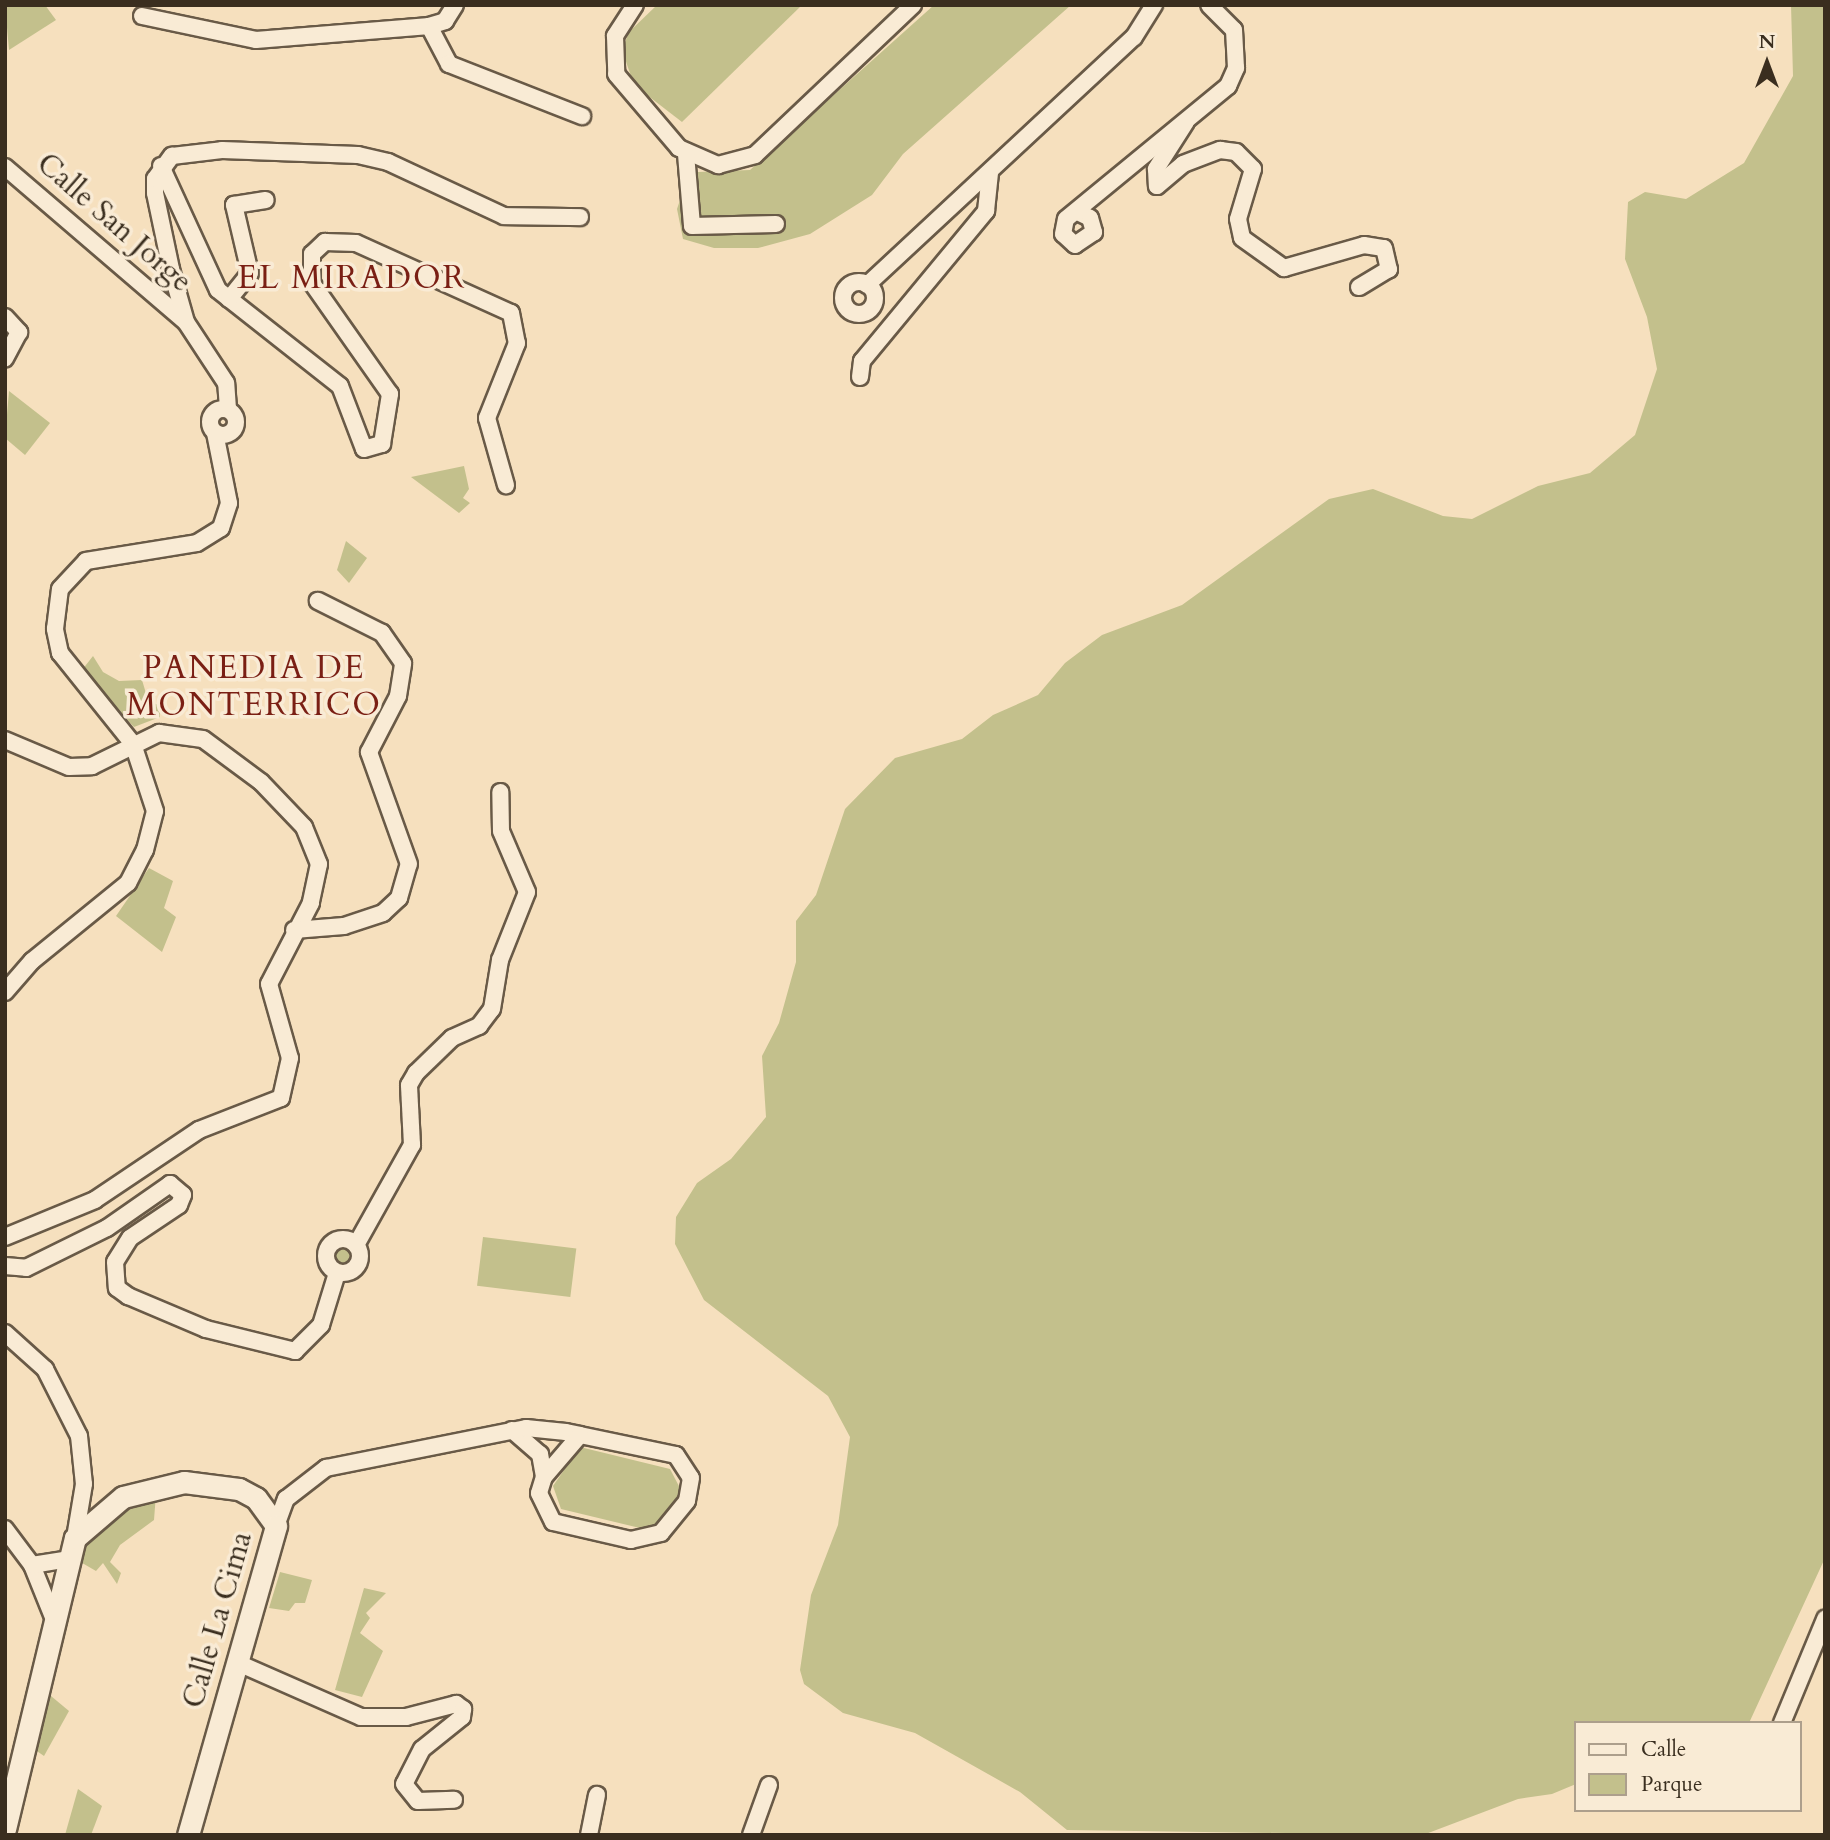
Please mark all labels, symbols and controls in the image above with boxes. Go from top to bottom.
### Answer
north arrow [1732,28,1802,98]
text: N [1759,29,1775,55]
street label: Calle San Jorge [29,146,199,300]
district label: EL MIRADOR [238,259,466,297]
district label: PANEDIA DE MONTERRICO [127,650,381,725]
street label: Calle La Cima [176,1528,260,1712]
legend [1574,1721,1802,1812]
text: Calle [1641,1735,1686,1764]
text: Parque [1641,1770,1702,1799]

